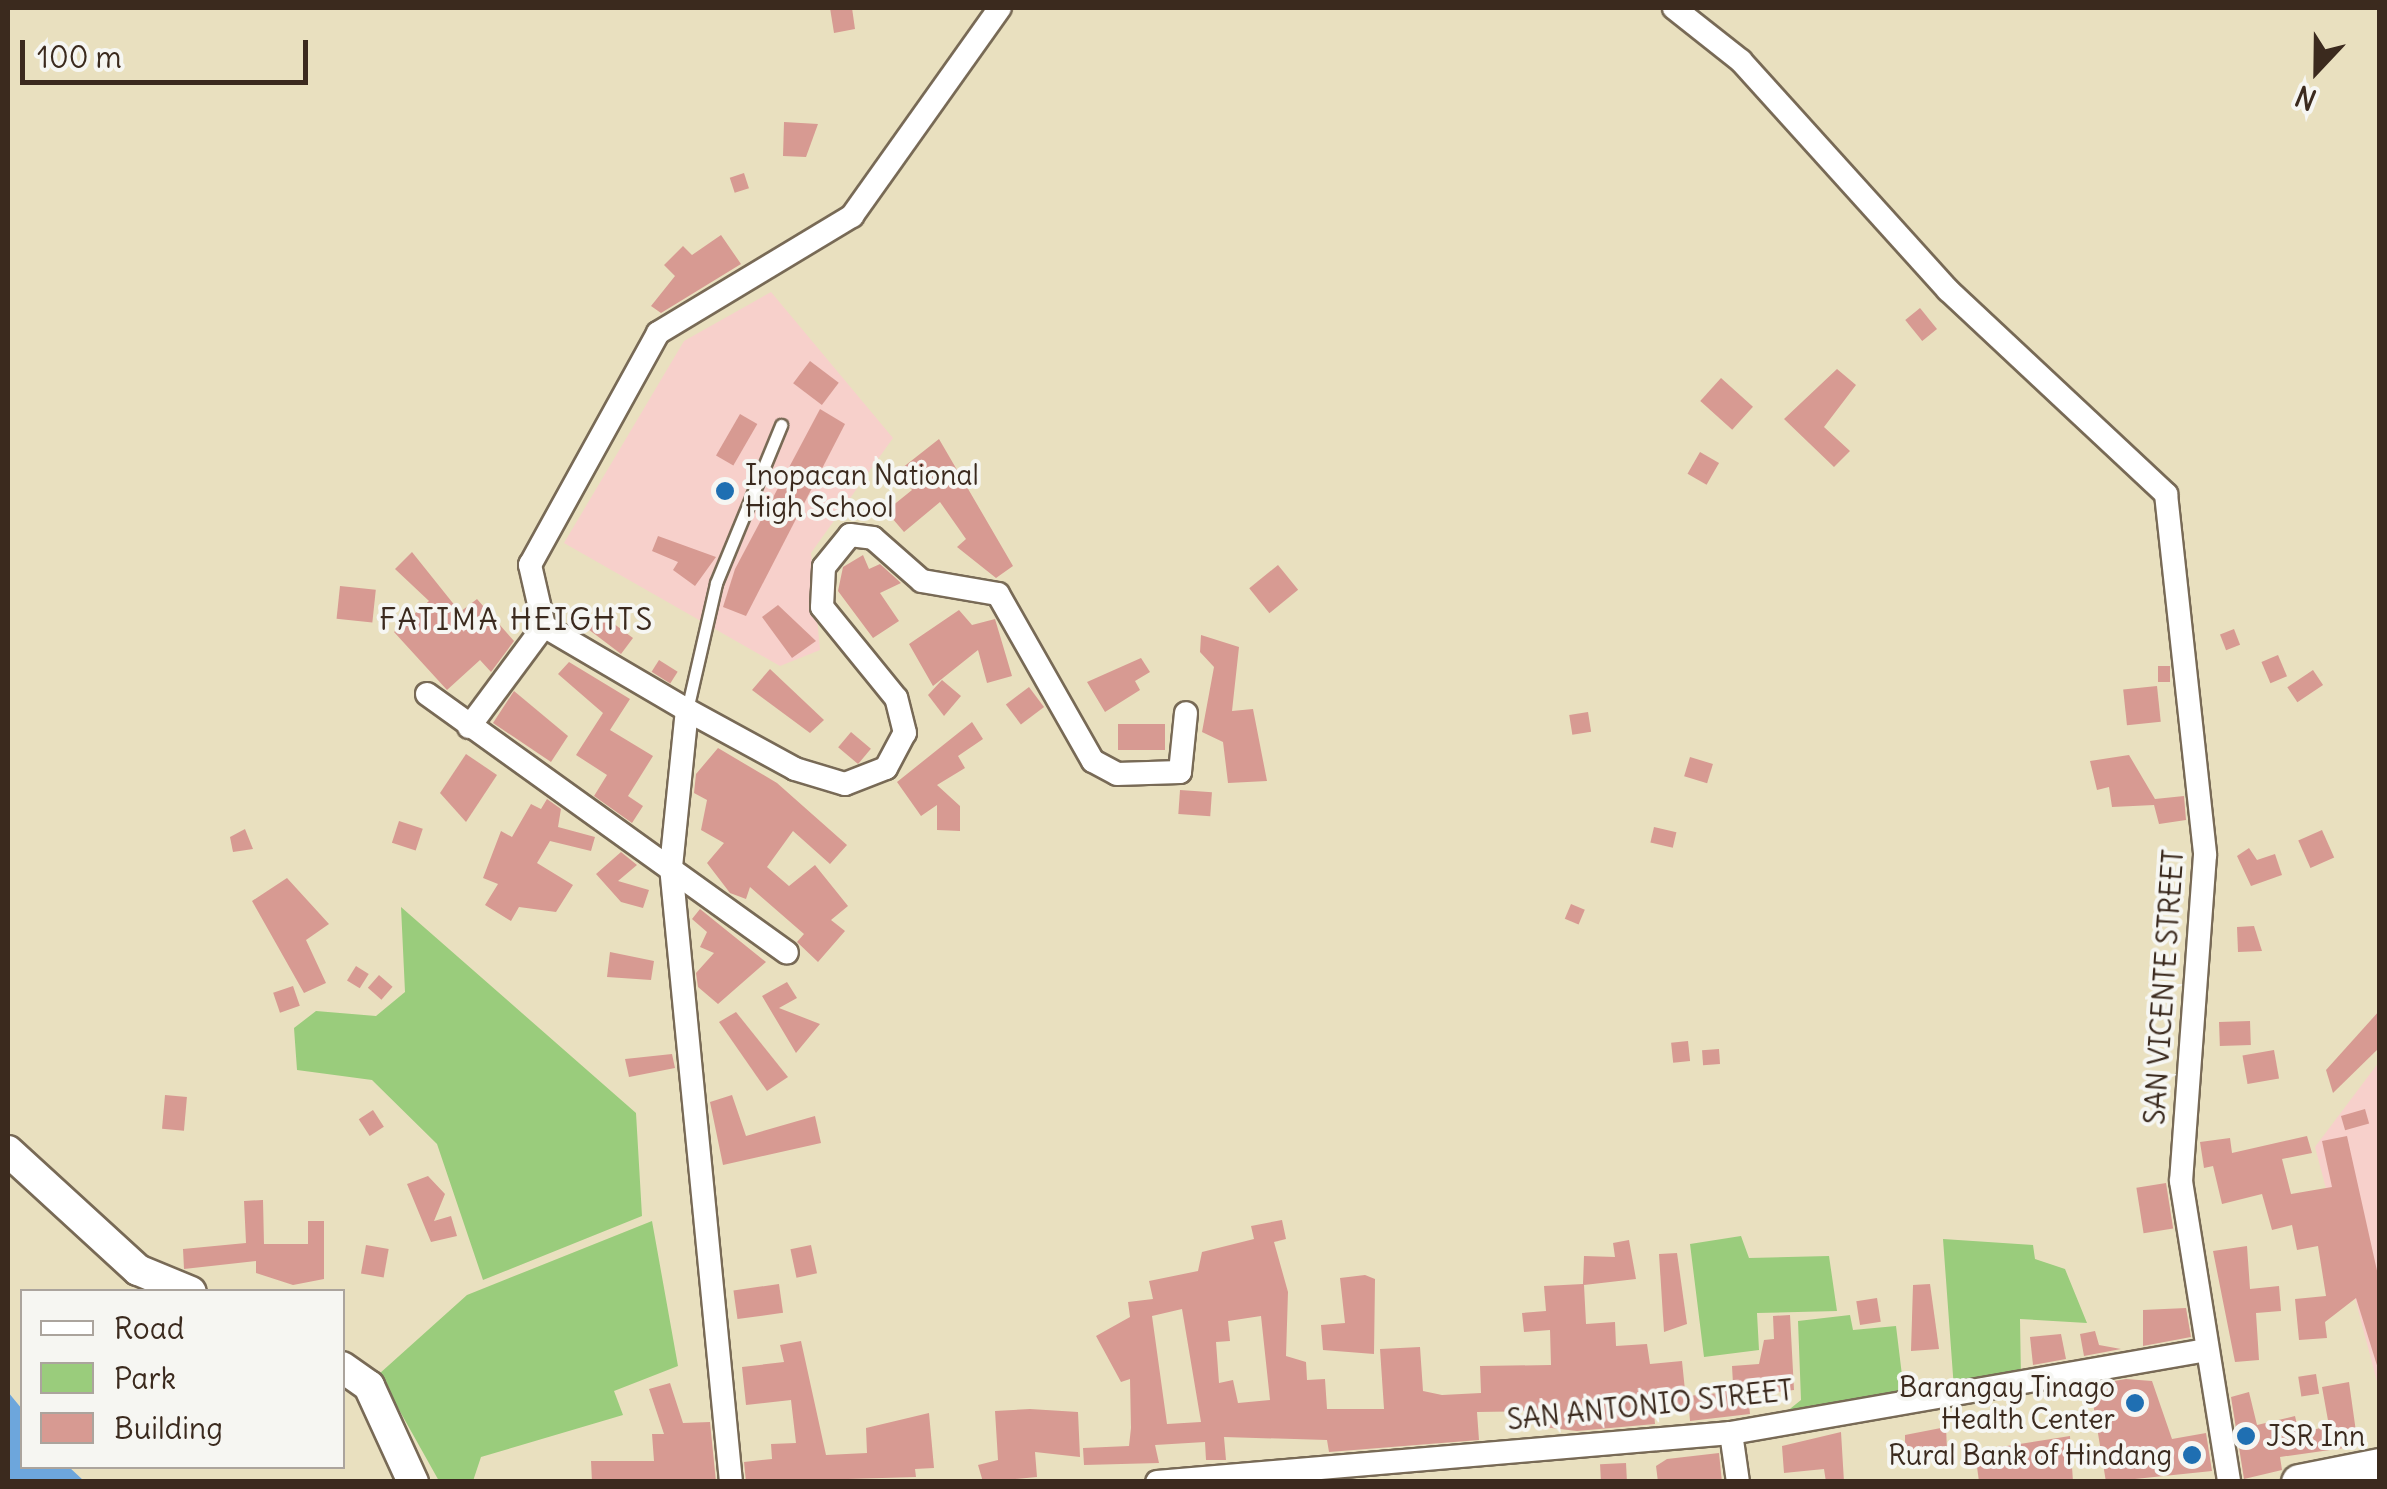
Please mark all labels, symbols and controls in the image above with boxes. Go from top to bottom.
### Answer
scale bar [25,20,312,82]
north arrow [2267,20,2367,120]
text: 100 m [37,38,122,76]
text: N [2290,78,2321,118]
place label: Inopacan National High School [745,458,979,524]
marker: Inopacan National High School [714,480,736,502]
district label: FATIMA HEIGHTS [379,601,655,637]
street label: SAN VICENTE STREET [2138,848,2190,1126]
legend [20,1289,345,1469]
text: Road [114,1309,184,1347]
text: Park [114,1359,176,1397]
place label: Barangay Tinago Health Center [1899,1370,2115,1436]
street label: SAN ANTONIO STREET [1505,1373,1795,1437]
marker: Barangay Tinago Health Center [2124,1392,2146,1414]
text: Building [114,1409,223,1447]
place label: JSR Inn [2266,1419,2365,1453]
marker: JSR Inn [2235,1425,2257,1447]
place label: Rural Bank of Hindang [1888,1438,2172,1472]
marker: Rural Bank of Hindang [2181,1444,2203,1466]

